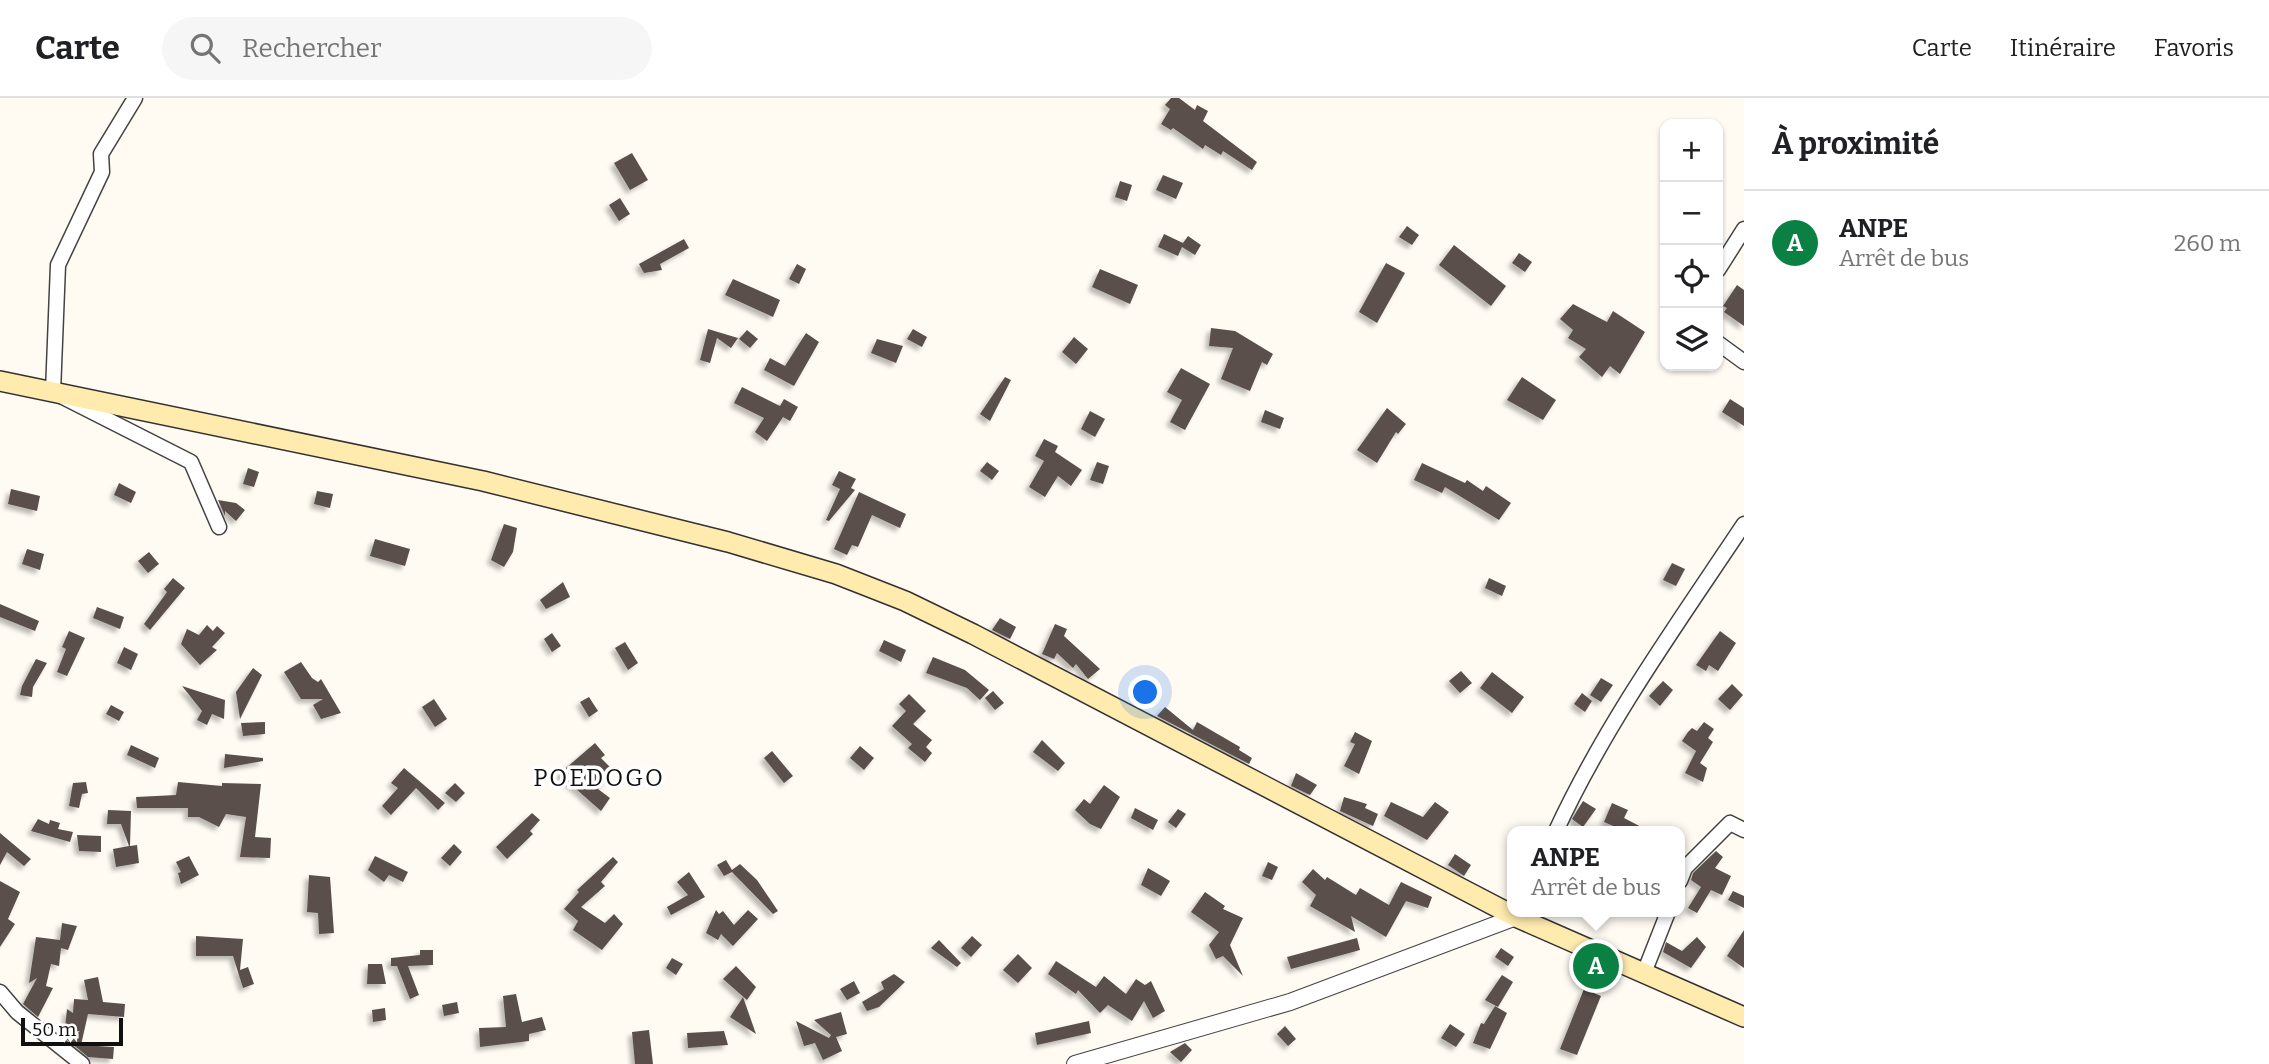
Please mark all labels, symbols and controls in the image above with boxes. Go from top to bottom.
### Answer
search box [162,17,652,80]
text: Carte [35,28,120,68]
icon: search [186,29,224,67]
text: Rechercher [242,33,382,64]
text: Carte [1912,34,1972,62]
text: Itinéraire [2010,34,2116,62]
text: Favoris [2154,34,2234,62]
map controls [1660,119,1723,371]
button: + [1660,119,1723,182]
text: À proximité [1772,126,1939,162]
button: − [1660,182,1723,245]
text: ANPE [1839,213,1908,244]
text: A [1787,229,1803,257]
text: 260 m [2174,229,2241,257]
text: Arrêt de bus [1839,244,1969,272]
button: locate [1660,245,1723,308]
button: layers [1660,308,1723,371]
your location [1128,675,1162,709]
district label: POEDOGO [533,764,665,792]
popup [1507,826,1685,917]
text: ANPE [1531,842,1600,873]
text: Arrêt de bus [1531,873,1661,901]
pin: A [1573,940,1619,992]
scale bar [21,1015,122,1047]
text: 50 m [32,1018,76,1041]

